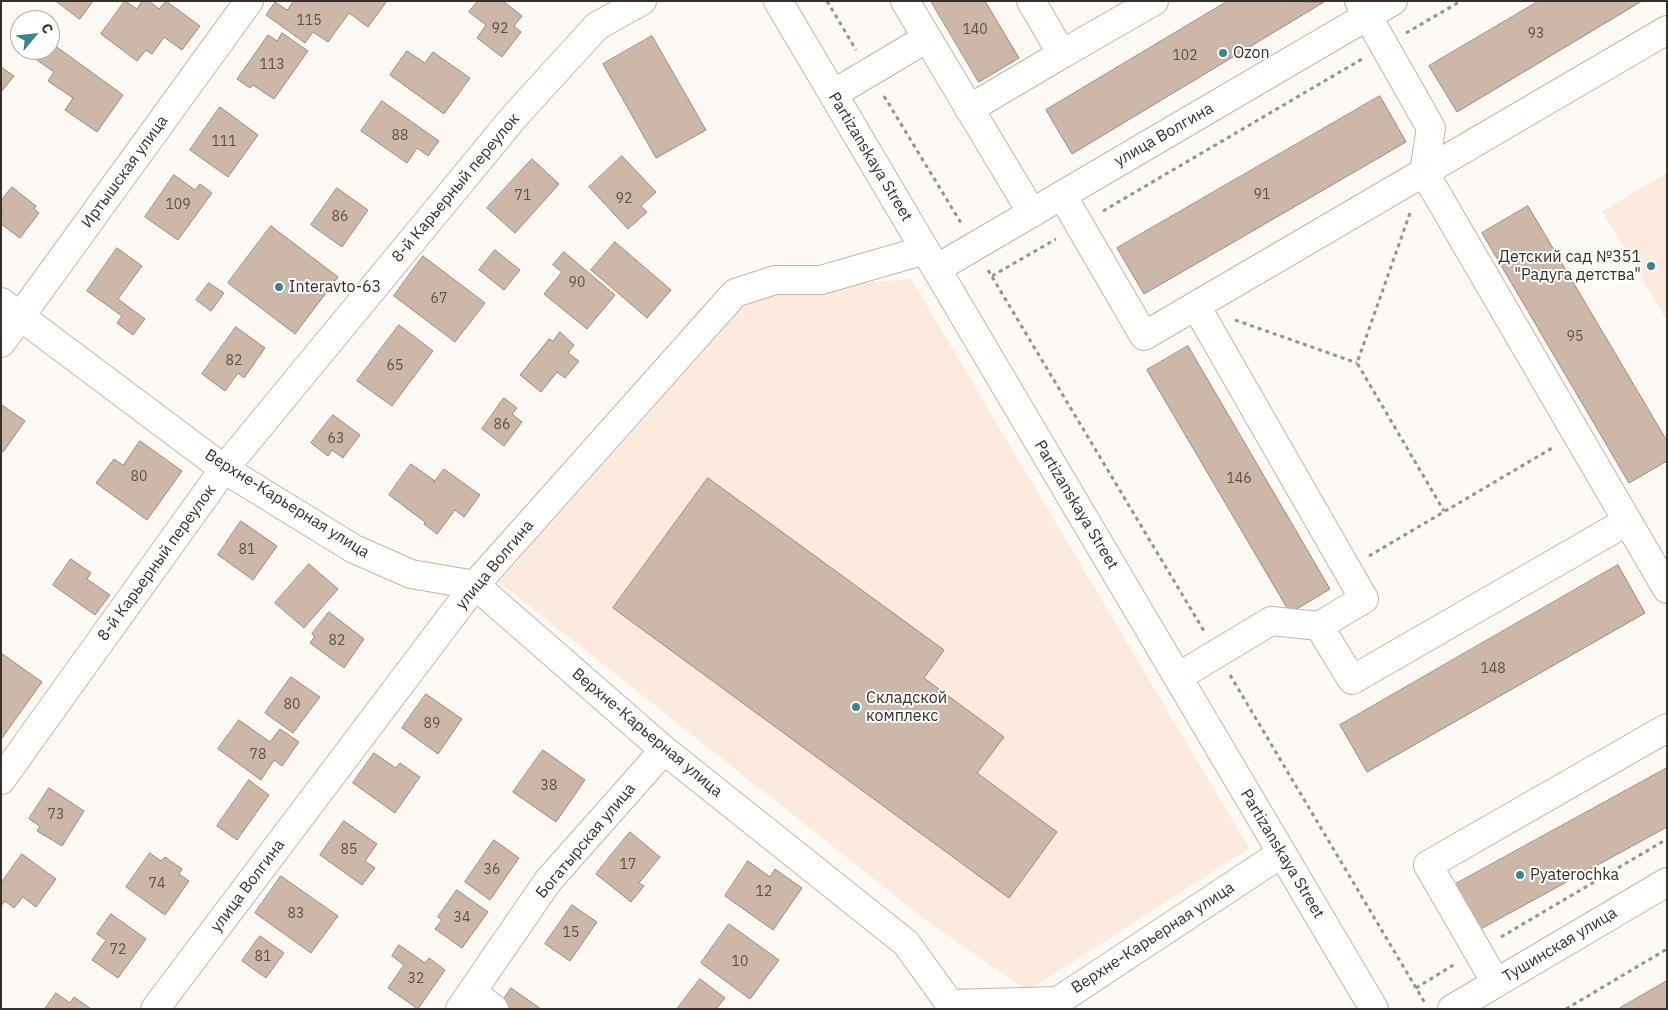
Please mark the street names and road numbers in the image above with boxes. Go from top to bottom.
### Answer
street label: Partizanskaya Street [824,89,916,225]
street label: улица Волгина [1111,99,1217,171]
street label: 8-й Карьерный переулок [388,110,524,266]
street label: Иртышская улица [78,112,172,232]
street label: Partizanskaya Street [1030,437,1122,573]
street label: Верхне-Карьерная улица [201,445,373,563]
street label: 8-й Карьерный переулок [94,481,220,645]
street label: улица Волгина [452,516,538,614]
street label: Верхне-Карьерная улица [568,664,726,802]
street label: Богатырская улица [532,780,640,902]
street label: Partizanskaya Street [1236,786,1328,922]
street label: улица Волгина [207,836,289,936]
street label: Верхне-Карьерная улица [1068,878,1238,998]
street label: Тушинская улица [1499,903,1621,987]

